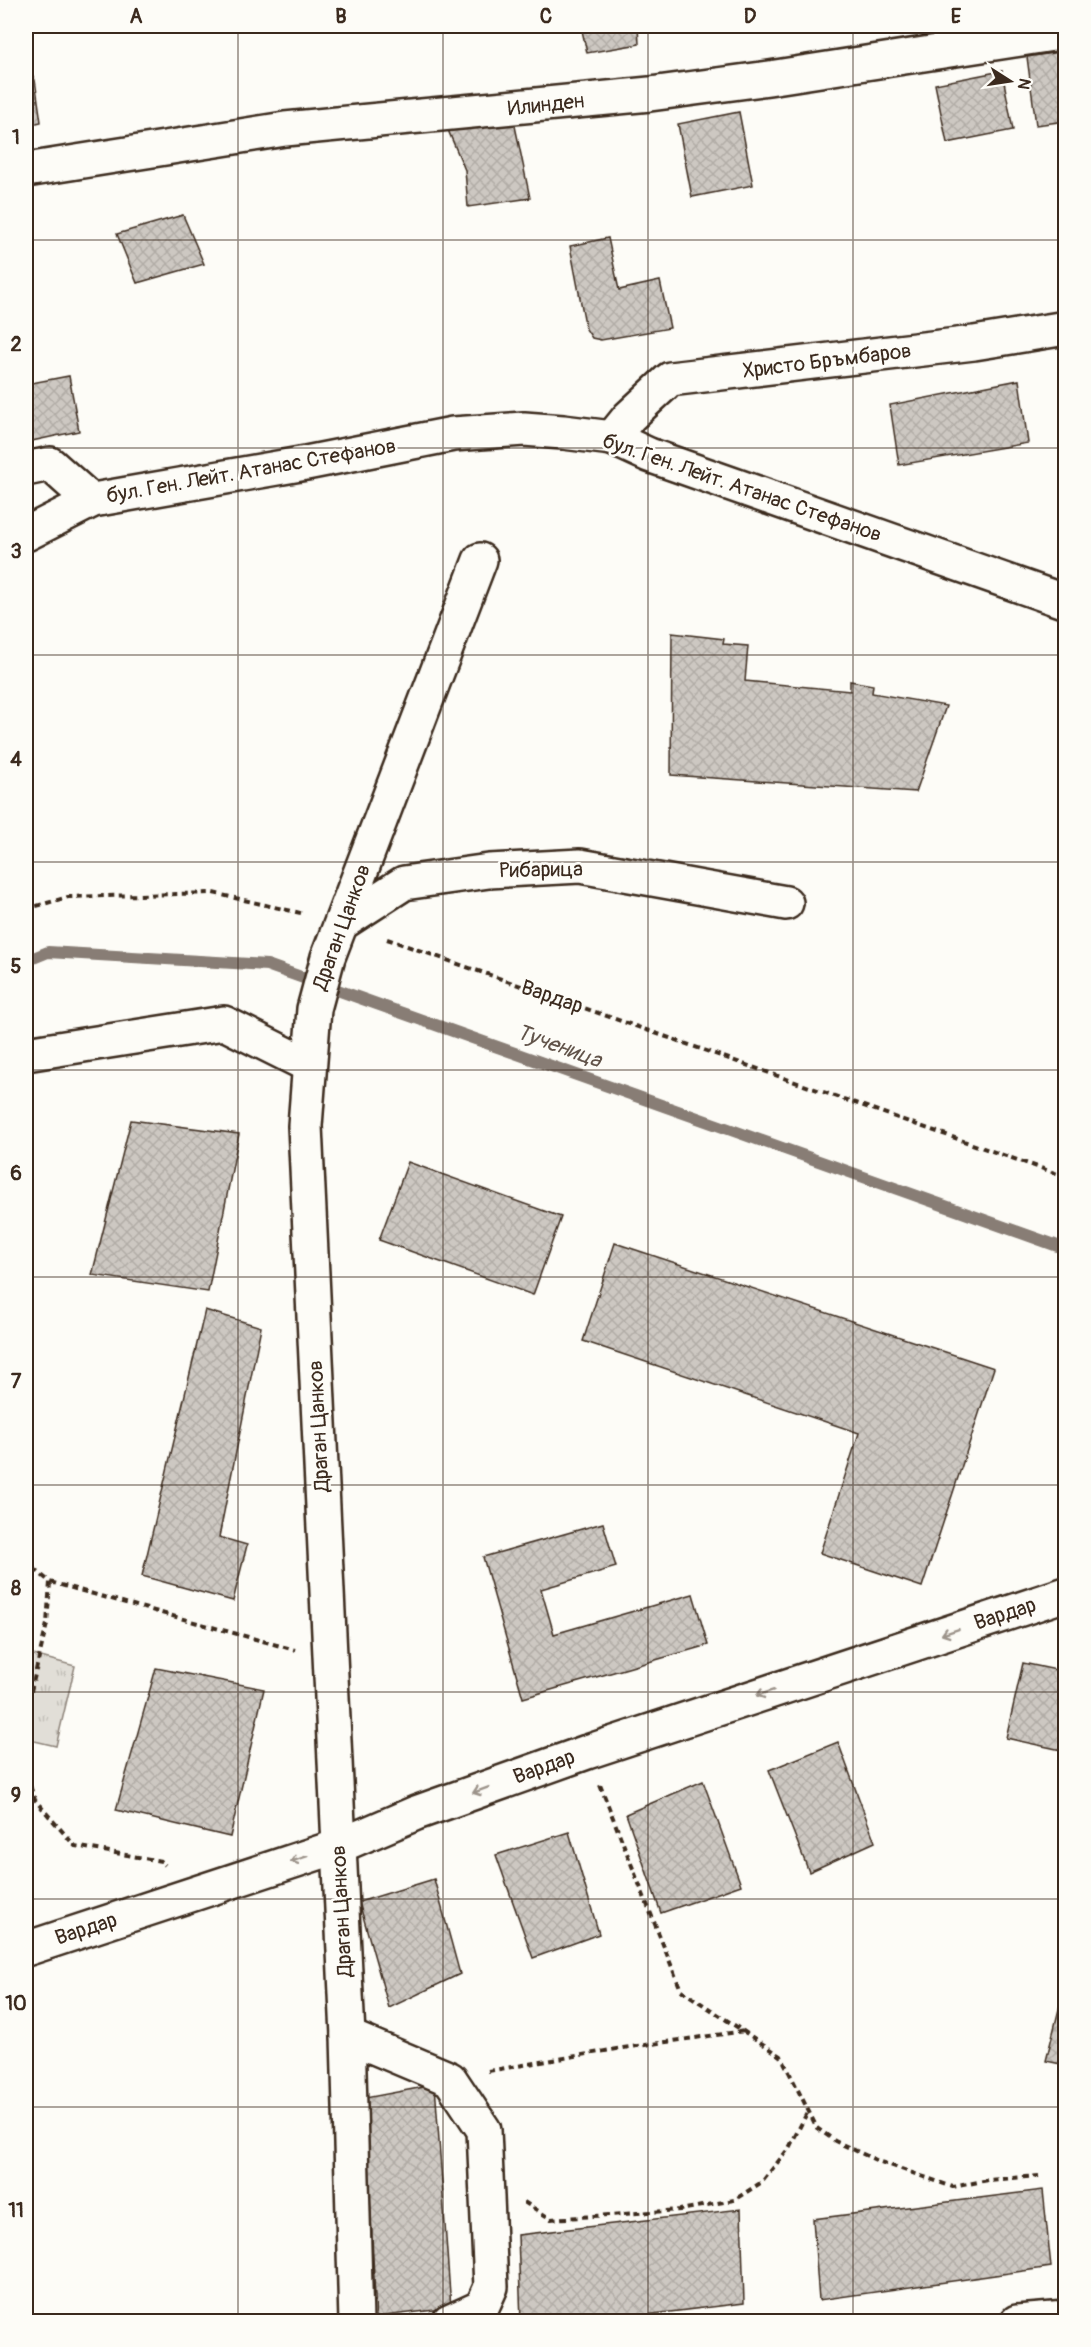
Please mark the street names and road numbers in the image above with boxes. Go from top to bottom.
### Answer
street label: Илинден [506,88,586,122]
street label: Христо Бръмбаров [741,337,913,385]
street label: бул. Ген. Лейт. Атанас Стефанов [599,427,885,549]
street label: бул. Ген. Лейт. Атанас Стефанов [104,432,398,510]
street label: Рибарица [499,856,583,884]
street label: Драган Цанков [306,860,377,995]
street label: Вардар [517,974,587,1020]
street label: Драган Цанков [302,1359,336,1494]
street label: Вардар [970,1591,1040,1637]
street label: Вардар [509,1743,579,1791]
street label: Драган Цанков [325,1844,359,1979]
street label: Вардар [51,1906,121,1952]

